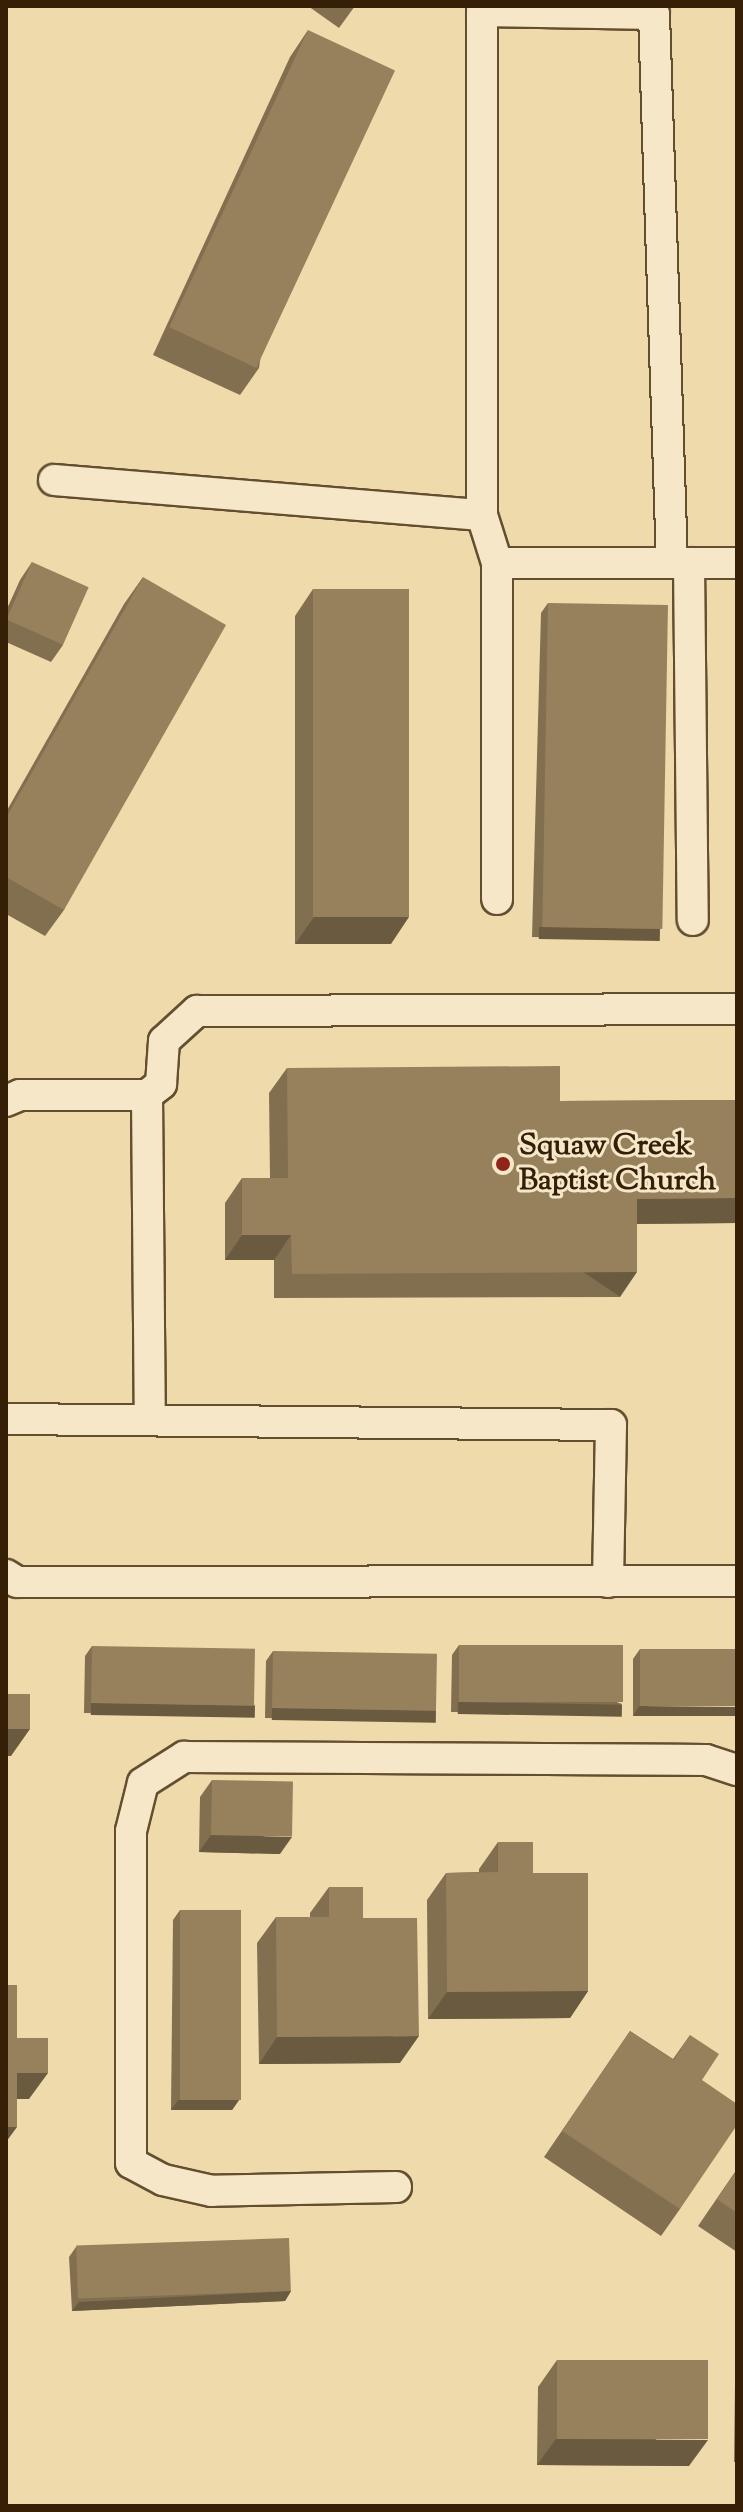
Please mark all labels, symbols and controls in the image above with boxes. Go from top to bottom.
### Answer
place label: Squaw Creek Baptist Church [519,1129,716,1200]
marker: Squaw Creek Baptist Church [494,1155,512,1173]

